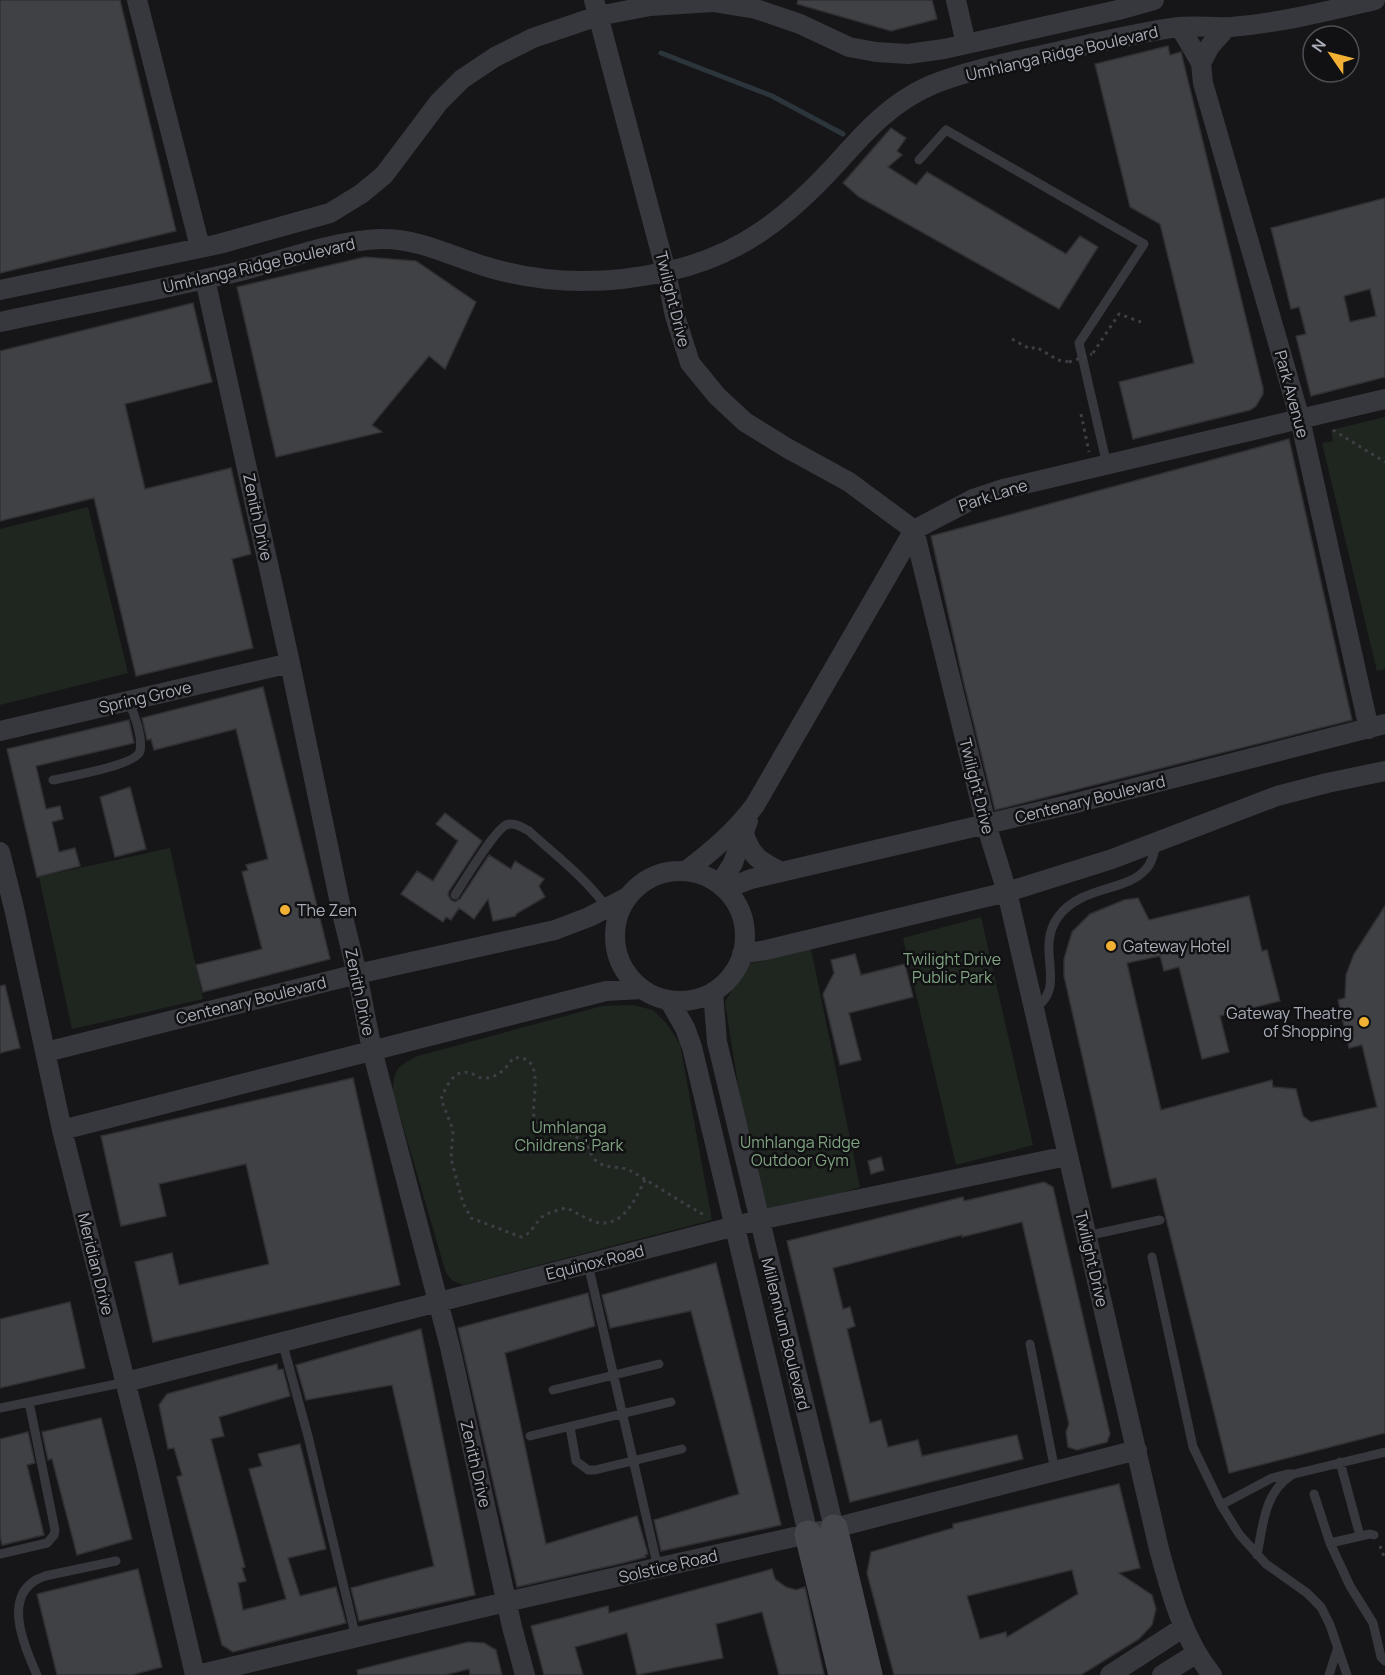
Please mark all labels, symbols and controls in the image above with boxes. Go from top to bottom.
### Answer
street label: Umhlanga Ridge Boulevard [964,20,1160,86]
north arrow [1301,24,1361,84]
text: N [1306,34,1331,56]
street label: Umhlanga Ridge Boulevard [161,232,357,298]
street label: Twilight Drive [650,249,696,349]
street label: Park Avenue [1270,348,1314,440]
street label: Zenith Drive [238,471,278,563]
street label: Park Lane [956,474,1030,516]
street label: Spring Grove [97,676,193,718]
street label: Twilight Drive [954,736,1000,836]
street label: Centenary Boulevard [1013,770,1167,828]
place label: The Zen [297,899,357,921]
marker: The Zen [278,903,292,917]
place label: Gateway Hotel [1123,935,1230,957]
marker: Gateway Hotel [1104,939,1118,953]
street label: Zenith Drive [340,946,380,1038]
park label: Twilight Drive Public Park [903,948,1001,988]
street label: Centenary Boulevard [174,971,328,1029]
place label: Gateway Theatre of Shopping [1226,1002,1352,1042]
marker: Gateway Theatre of Shopping [1357,1015,1371,1029]
park label: Umhlanga Childrens' Park [515,1116,624,1156]
park label: Umhlanga Ridge Outdoor Gym [740,1131,860,1171]
street label: Twilight Drive [1070,1209,1114,1309]
street label: Meridian Drive [73,1211,119,1317]
street label: Equinox Road [544,1239,646,1285]
street label: Millennium Boulevard [756,1256,816,1412]
street label: Zenith Drive [455,1418,497,1510]
street label: Solstice Road [616,1544,720,1588]

